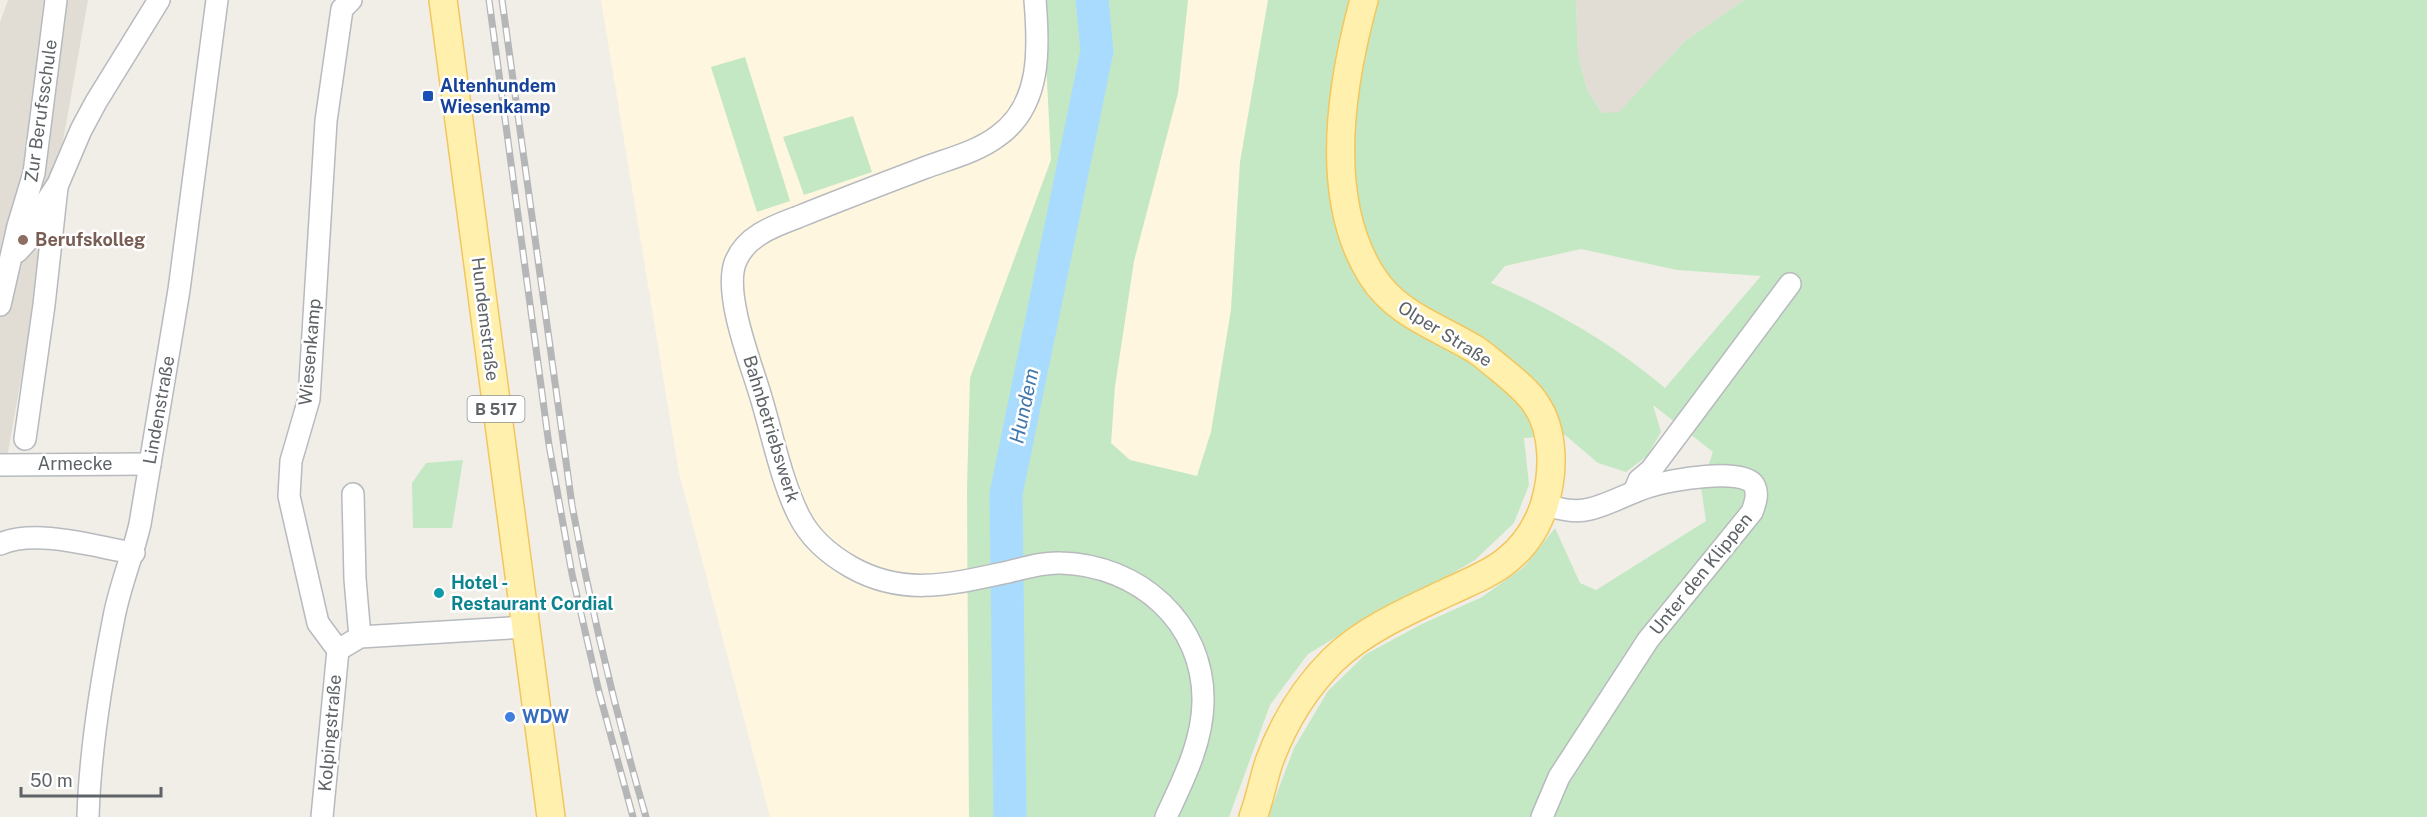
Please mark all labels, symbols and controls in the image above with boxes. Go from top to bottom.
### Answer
street label: Zur Berufsschule [20,38,61,184]
place label: Altenhundem Wiesenkamp [440,75,556,117]
marker: Altenhundem Wiesenkamp [421,89,435,103]
place label: Berufskolleg [35,229,145,250]
marker: Berufskolleg [16,233,30,247]
street label: Hundemstraße [467,256,504,382]
street label: Olper Straße [1394,296,1496,371]
street label: Wiesenkamp [294,297,325,406]
street label: Bahnbetriebswerk [739,353,804,505]
street label: Lindenstraße [139,354,178,466]
water label: Hundem [1004,366,1044,446]
road number: B 517 [468,396,524,422]
street label: Armecke [37,453,113,474]
street label: Unter den Klippen [1645,509,1756,639]
place label: Hotel - Restaurant Cordial [451,572,613,614]
marker: Hotel - Restaurant Cordial [432,586,446,600]
street label: Kolpingstraße [314,674,345,792]
place label: WDW [522,706,570,727]
marker: WDW [503,710,517,724]
scale bar [21,760,160,798]
text: 50 m [30,770,73,791]

